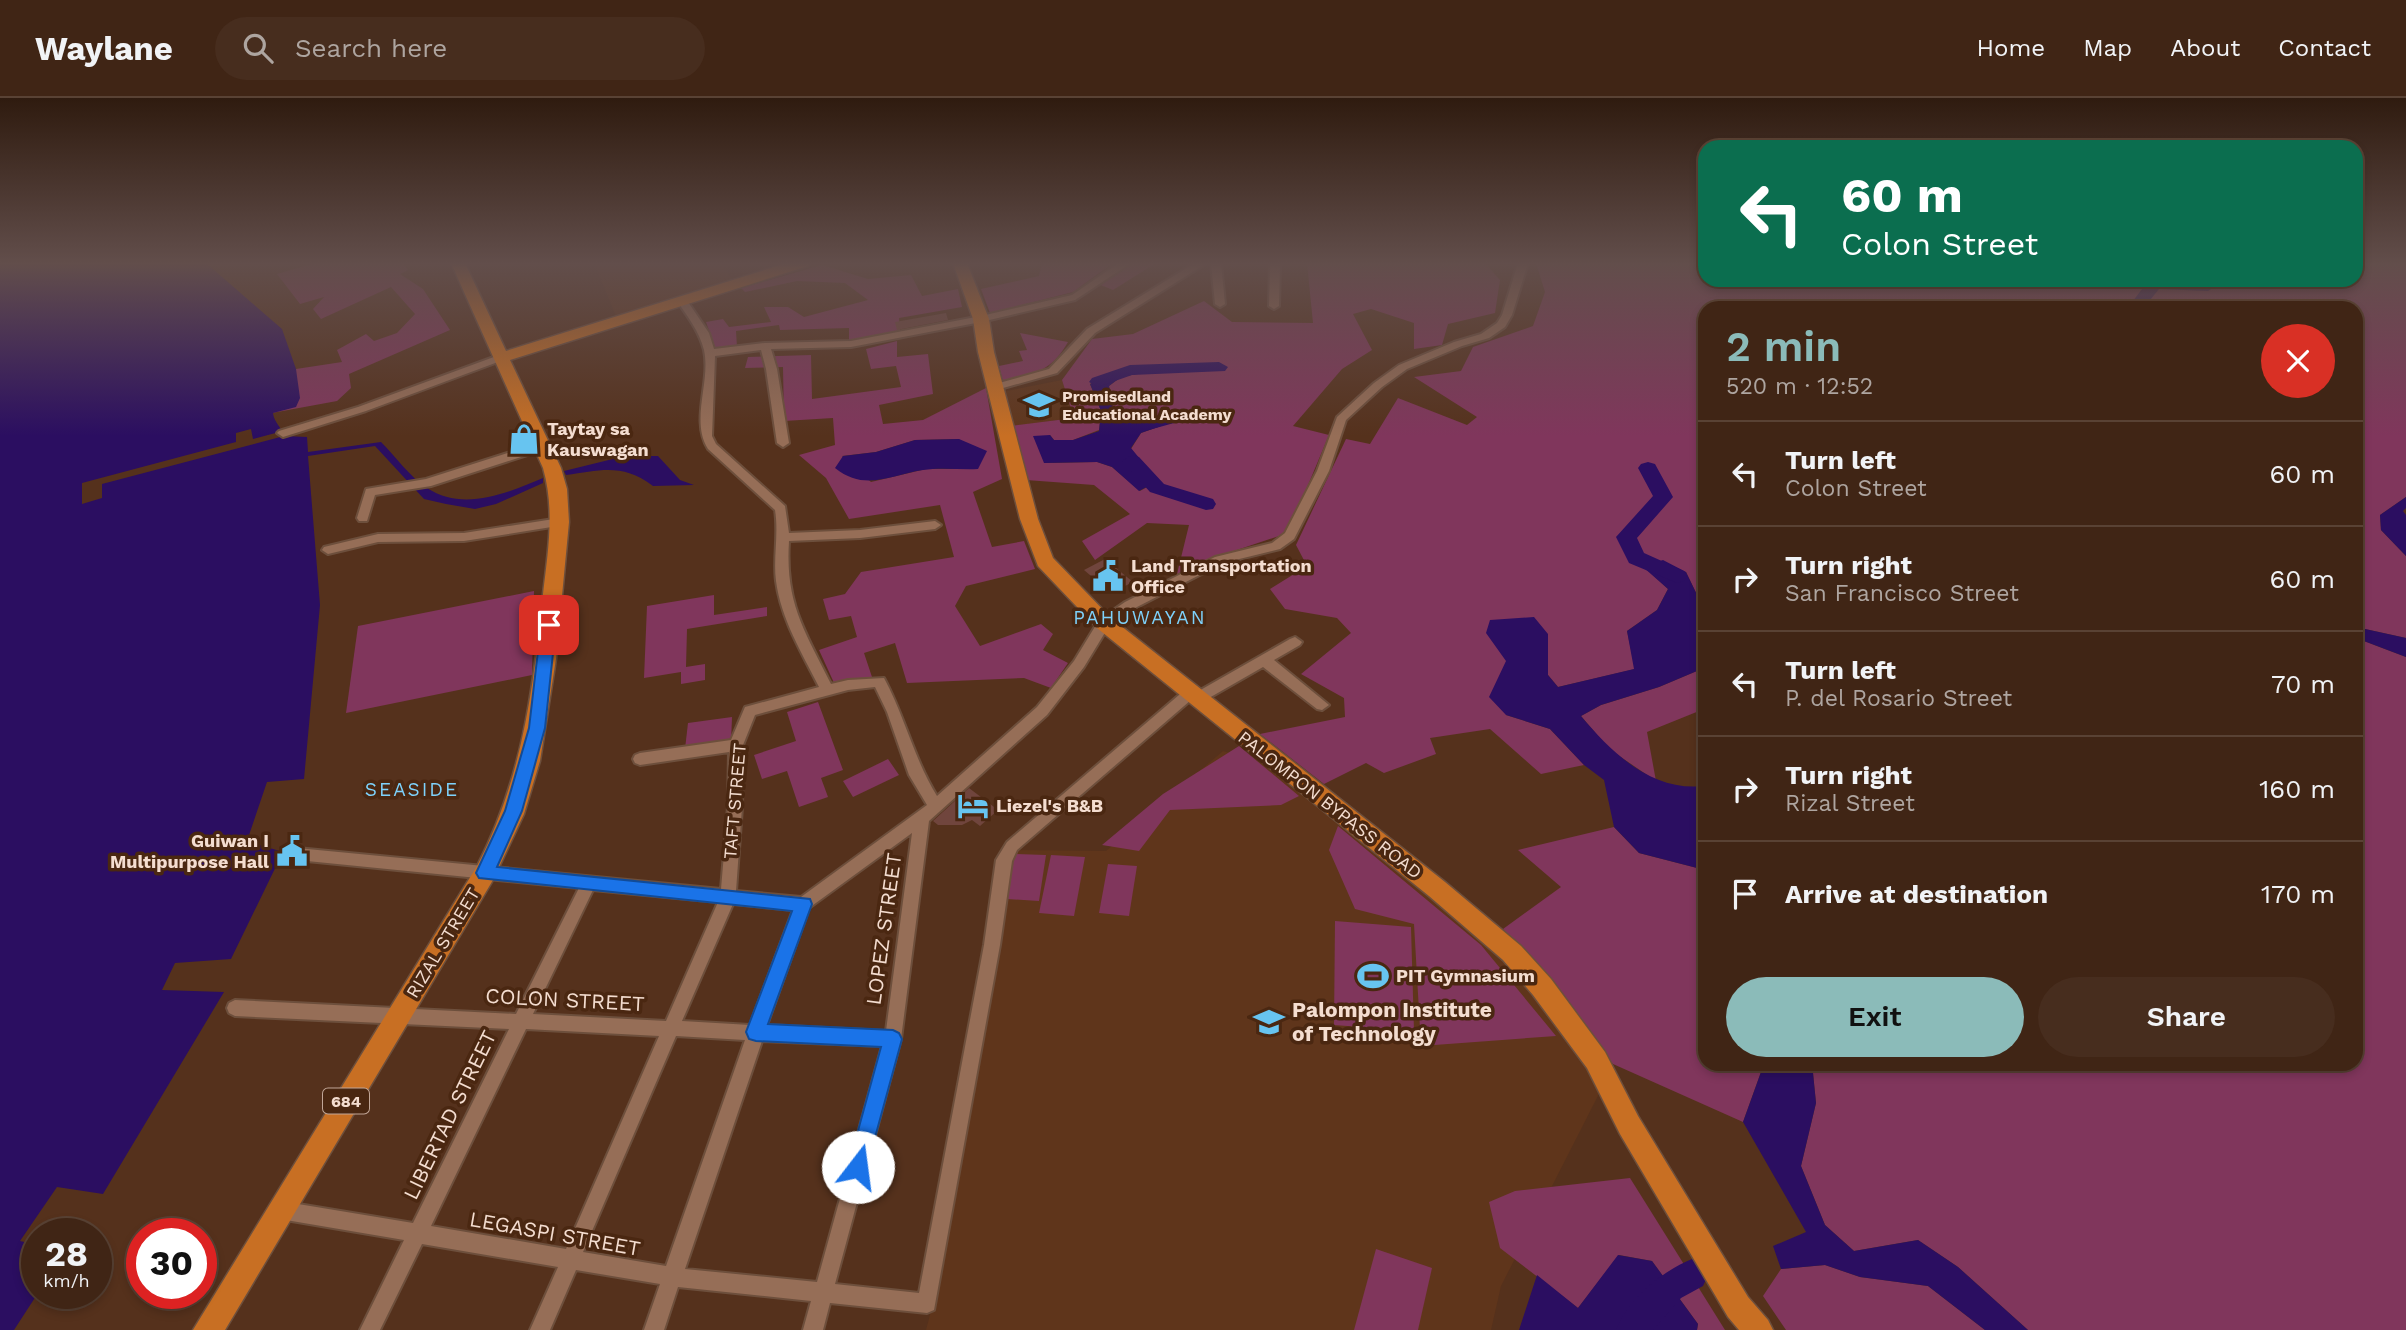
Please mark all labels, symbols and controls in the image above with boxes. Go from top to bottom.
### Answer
search box [215,17,705,80]
text: Waylane [35,29,173,68]
icon: search [239,29,277,67]
text: Search here [295,33,447,63]
text: Home [1977,34,2045,62]
text: Map [2083,34,2132,62]
text: About [2170,34,2240,62]
text: Contact [2278,34,2371,62]
text: 60 m [1841,166,1963,224]
icon: left [1726,168,1817,259]
text: Colon Street [1841,225,2038,263]
text: 2 min [1726,322,1841,371]
button: close [2261,324,2335,398]
text: 520 m · 12:52 [1726,373,1873,400]
place label: Promisedland Educational Academy [1062,387,1232,424]
school or university icon: Promisedland Educational Academy [1022,388,1056,422]
place label: Taytay sa Kauswagan [547,418,649,460]
shop icon: Taytay sa Kauswagan [507,422,541,456]
text: Turn left [1785,445,1896,475]
icon: left [1726,455,1764,493]
text: 60 m [2269,459,2335,489]
text: Colon Street [1785,475,1927,502]
text: Turn right [1785,550,1912,580]
place label: Land Transportation Office [1131,555,1312,597]
public building icon: Land Transportation Office [1091,559,1125,593]
icon: right [1726,560,1764,598]
text: 60 m [2269,564,2335,594]
text: San Francisco Street [1785,580,2019,607]
pin [519,595,579,655]
icon: arrive [530,606,568,644]
district label: PAHUWAYAN [1073,606,1207,629]
text: Turn left [1785,655,1896,685]
icon: left [1726,665,1764,703]
text: 70 m [2271,669,2335,699]
text: P. del Rosario Street [1785,685,2012,712]
street label: PALOMPON BYPASS ROAD [1234,726,1426,883]
street label: TAFT STREET [719,742,750,860]
text: Turn right [1785,760,1912,790]
icon: right [1726,770,1764,808]
text: 160 m [2259,774,2335,804]
district label: SEASIDE [365,778,459,801]
hotel icon: Liezel's B&B [956,789,990,823]
text: Rizal Street [1785,790,1915,817]
place label: Liezel's B&B [996,795,1103,816]
place label: Guiwan I Multipurpose Hall [110,830,269,872]
public building icon: Guiwan I Multipurpose Hall [275,834,309,868]
street label: LOPEZ STREET [860,851,907,1007]
icon: arrive [1726,875,1764,913]
text: Arrive at destination [1785,879,2048,909]
text: 170 m [2261,879,2335,909]
street label: RIZAL STREET [401,884,484,1002]
sports icon: PIT Gymnasium [1356,959,1390,993]
place label: PIT Gymnasium [1396,965,1535,986]
button: Exit [1726,977,2024,1057]
button: Share [2038,977,2335,1057]
street label: COLON STREET [485,983,646,1016]
place label: Palompon Institute of Technology [1292,997,1492,1046]
school or university icon: Palompon Institute of Technology [1252,1005,1286,1039]
street label: LIBERTAD STREET [398,1026,502,1204]
road number: 684 [323,1088,369,1113]
position arrow [821,1130,895,1204]
street label: LEGASPI STREET [468,1206,643,1261]
speed limit sign: 30 [126,1218,217,1309]
text: 28 [45,1233,88,1275]
text: km/h [43,1270,90,1291]

